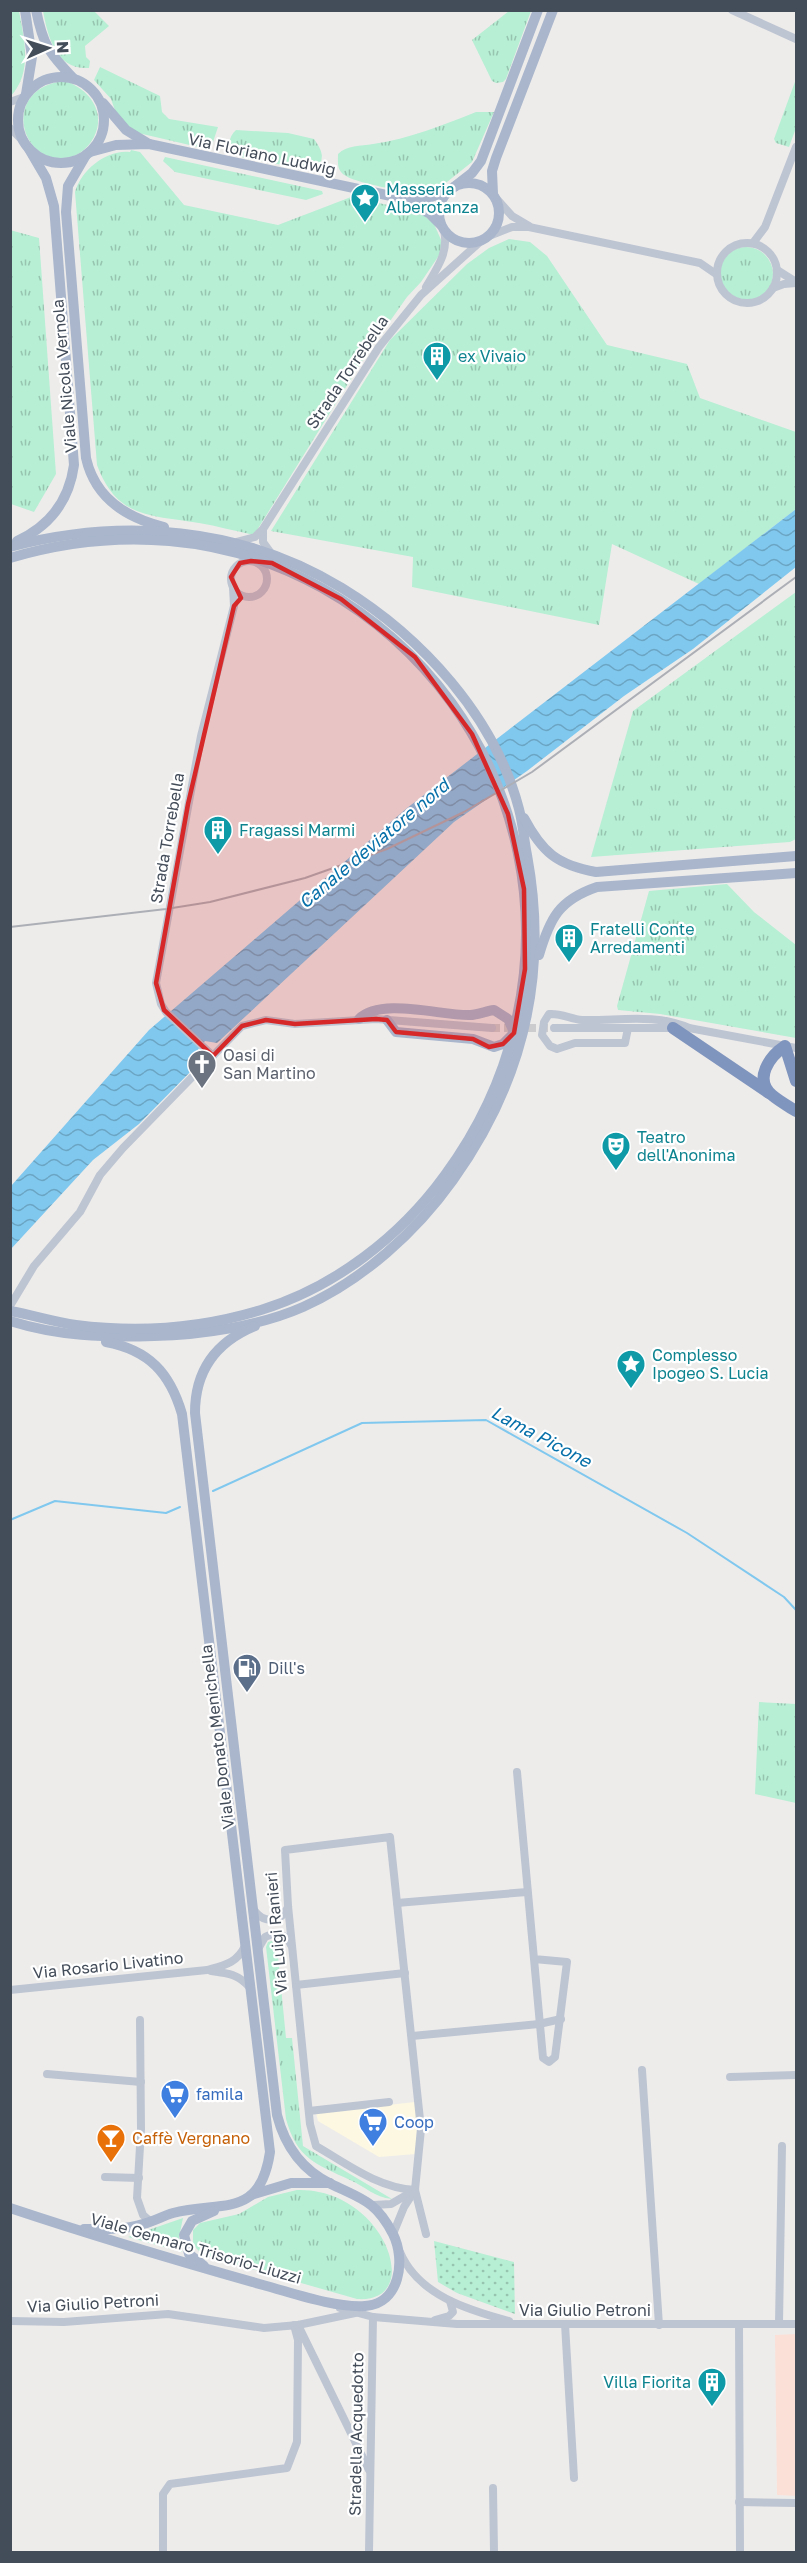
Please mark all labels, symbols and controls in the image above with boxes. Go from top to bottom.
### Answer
north arrow [18,18,78,78]
text: N [53,41,73,54]
street label: Via Floriano Ludwig [186,129,338,179]
place label: Masseria Alberotanza [386,179,479,217]
place icon: Masseria Alberotanza [349,182,381,224]
street label: Viale Nicola Vernola [47,298,81,454]
street label: Strada Torrebella [302,312,392,432]
building icon: ex Vivaio [421,340,453,382]
place label: ex Vivaio [458,346,526,366]
street label: Strada Torrebella [146,771,188,905]
water label: Canale deviatore nord [294,773,455,913]
building icon: Fragassi Marmi [202,814,234,856]
place label: Fragassi Marmi [239,820,355,840]
place label: Fratelli Conte Arredamenti [590,919,695,957]
building icon: Fratelli Conte Arredamenti [553,922,585,964]
place label: Oasi di San Martino [223,1045,316,1083]
church icon: Oasi di San Martino [186,1048,218,1090]
place label: Teatro dell'Anonima [637,1127,735,1165]
theatre icon: Teatro dell'Anonima [600,1130,632,1172]
place label: Complesso Ipogeo S. Lucia [652,1345,769,1383]
place icon: Complesso Ipogeo S. Lucia [615,1348,647,1390]
water label: Lama Picone [488,1401,597,1472]
street label: Viale Donato Menichella [196,1643,238,1831]
fuel station icon: Dill's [231,1652,263,1694]
place label: Dill's [268,1658,305,1678]
street label: Via Luigi Ranieri [261,1871,291,1995]
street label: Via Rosario Livatino [32,1947,184,1983]
supermarket icon: famila [159,2078,191,2120]
place label: famila [196,2084,243,2104]
supermarket icon: Coop [357,2106,389,2148]
place label: Coop [394,2112,434,2132]
bar icon: Caffè Vergnano [95,2122,127,2164]
place label: Caffè Vergnano [132,2128,250,2148]
street label: Viale Gennaro Trisorio-Liuzzi [88,2208,304,2288]
street label: Via Giulio Petroni [27,2290,159,2316]
street label: Via Giulio Petroni [519,2300,651,2320]
street label: Stradella Acquedotto [345,2352,367,2516]
building icon: Villa Fiorita [696,2366,728,2408]
place label: Villa Fiorita [603,2372,691,2392]

